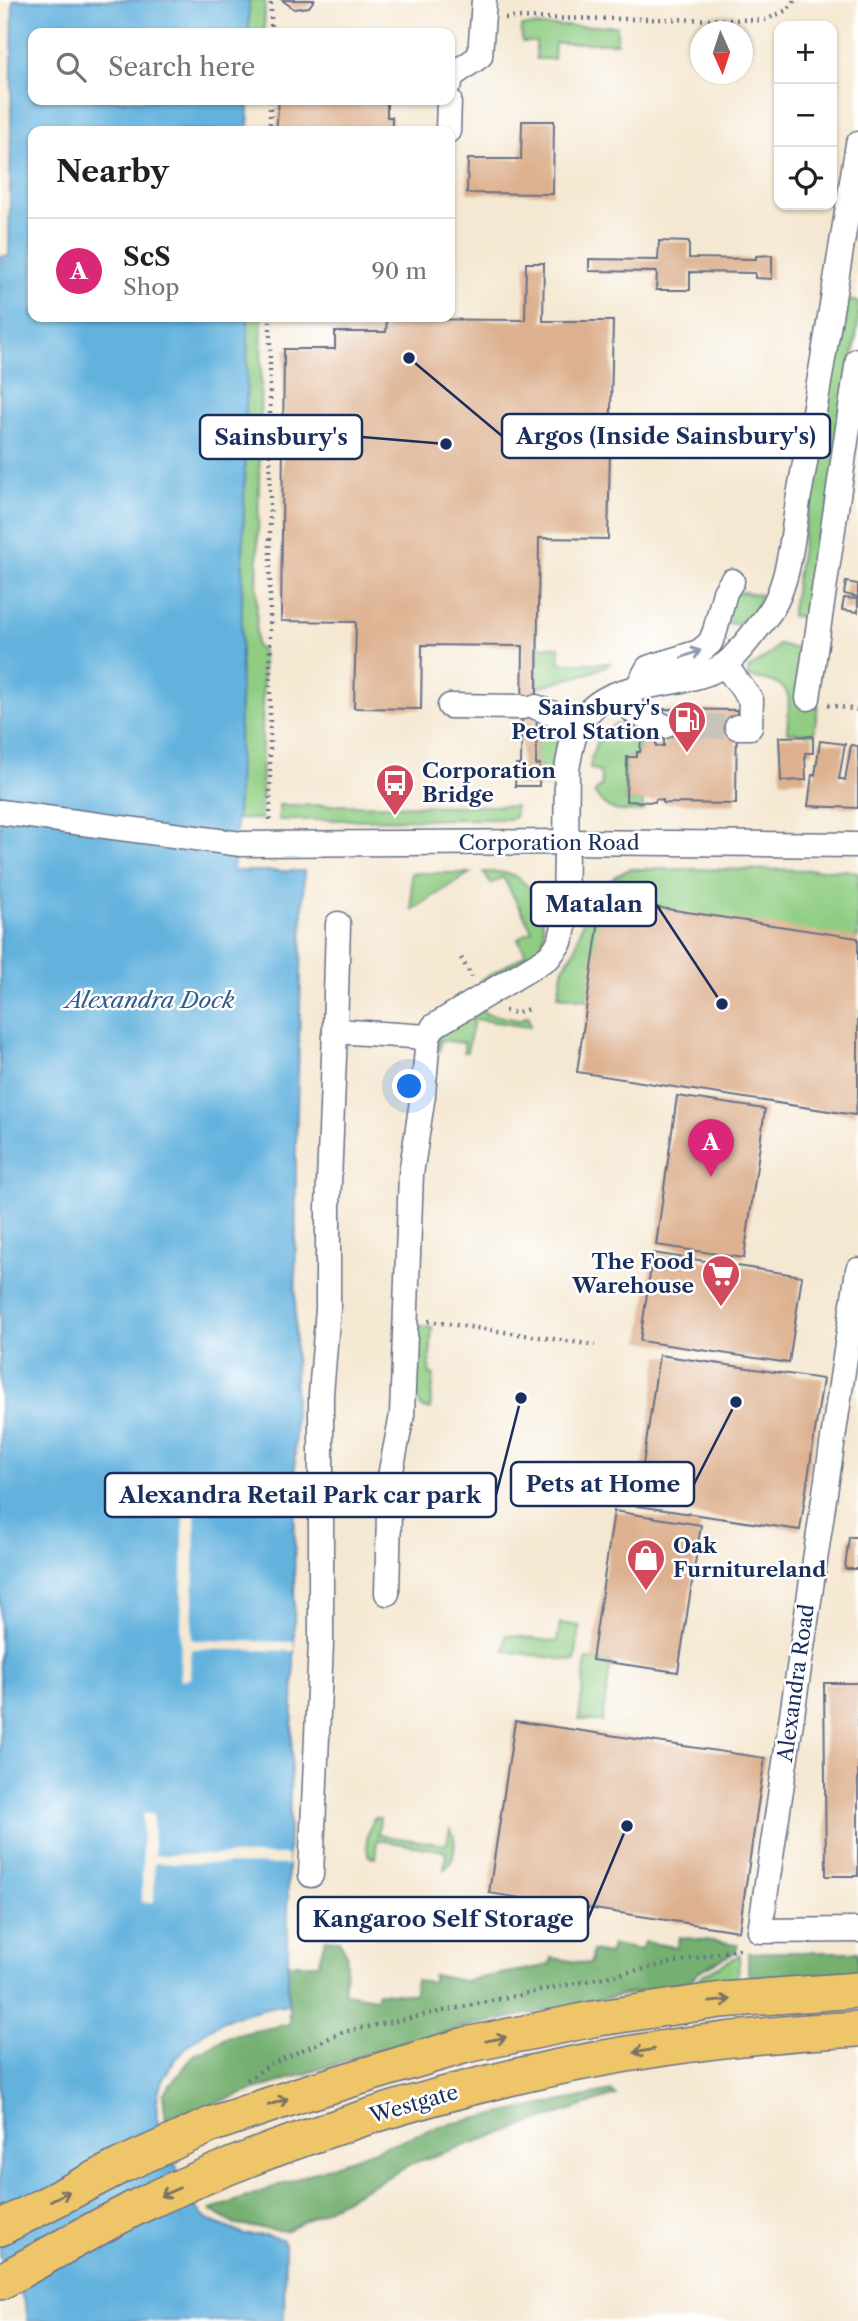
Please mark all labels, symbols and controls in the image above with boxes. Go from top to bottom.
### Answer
north arrow [690,21,753,84]
map controls [774,21,837,210]
button: + [774,21,837,84]
search box [28,28,455,105]
icon: search [52,48,90,86]
text: Search here [108,51,255,83]
button: − [774,84,837,147]
button: locate [774,147,837,210]
text: Nearby [56,153,169,190]
text: ScS [123,241,171,273]
text: A [70,257,88,285]
text: 90 m [371,257,427,285]
text: Shop [123,273,179,301]
callout: Argos (Inside Sainsbury's) [502,414,830,458]
callout: Sainsbury's [200,415,362,459]
text: Argos (Inside Sainsbury's) [515,422,816,450]
text: Sainsbury's [214,423,348,451]
one-way arrow [680,647,701,659]
place label: Sainsbury's Petrol Station [511,695,661,744]
fuel station icon: Sainsbury's Petrol Station [666,699,708,754]
place label: Corporation Bridge [422,758,556,807]
bus stop icon: Corporation Bridge [374,762,416,817]
street label: Corporation Road [459,830,640,855]
callout: Matalan [531,882,656,926]
text: Matalan [545,890,643,918]
water label: Alexandra Dock [62,986,235,1014]
your location [392,1069,426,1103]
pin: A [688,1119,734,1177]
place label: The Food Warehouse [571,1249,694,1298]
supermarket icon: The Food Warehouse [700,1253,742,1308]
callout: Pets at Home [511,1462,694,1506]
text: Pets at Home [526,1470,681,1498]
callout: Alexandra Retail Park car park [105,1473,496,1517]
text: Alexandra Retail Park car park [118,1481,482,1509]
place label: Oak Furnitureland [673,1533,826,1582]
shop icon: Oak Furnitureland [625,1537,667,1592]
street label: Alexandra Road [772,1602,819,1764]
callout: Kangaroo Self Storage [298,1897,588,1941]
text: Kangaroo Self Storage [312,1905,574,1933]
one-way arrow [708,1994,731,2007]
one-way arrow [484,2031,507,2045]
one-way arrow [633,2045,656,2058]
street label: Westgate [366,2079,461,2128]
one-way arrow [266,2095,288,2107]
one-way arrow [159,2187,181,2200]
one-way arrow [49,2188,70,2202]

